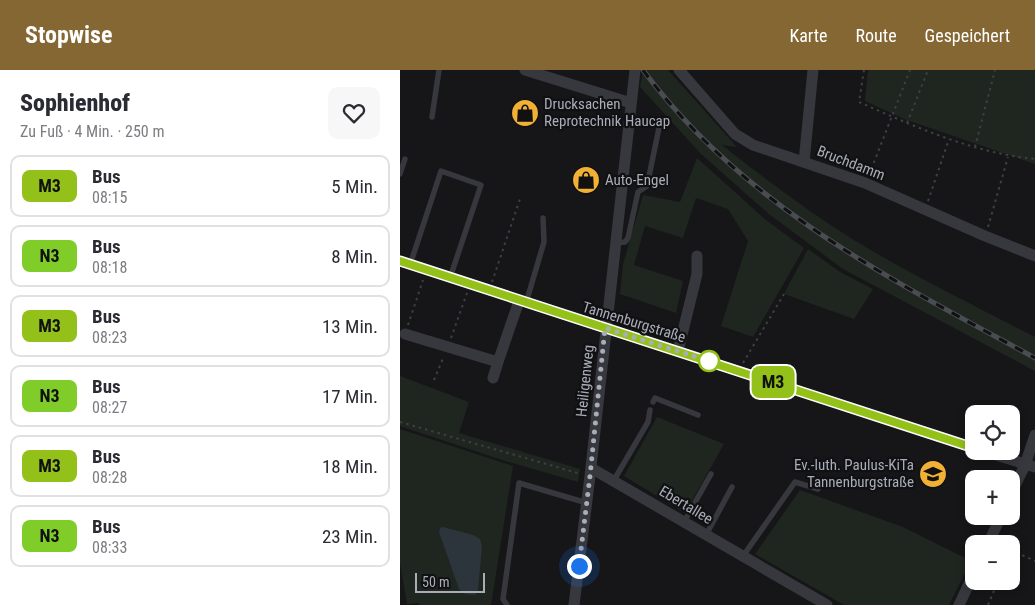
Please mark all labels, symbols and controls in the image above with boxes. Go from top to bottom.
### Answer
text: Stopwise [25,21,112,49]
text: Karte [789,25,828,46]
text: Route [856,25,897,46]
text: Gespeichert [925,25,1010,46]
button: heart [328,87,380,139]
text: Sophienhof [20,89,130,117]
place label: Drucksachen Reprotechnik Haucap [544,95,670,130]
shop icon: Drucksachen Reprotechnik Haucap [510,98,540,128]
text: Zu Fuß · 4 Min. · 250 m [20,122,164,141]
street label: Bruchdamm [814,142,888,184]
text: Bus [92,165,121,188]
shop icon: Auto-Engel [571,165,601,195]
place label: Auto-Engel [605,171,669,189]
text: M3 [38,175,61,196]
text: 5 Min. [331,175,378,198]
text: 08:15 [92,188,127,207]
text: Bus [92,235,121,258]
text: N3 [39,245,60,266]
text: 8 Min. [331,245,378,268]
text: 08:18 [92,258,127,277]
street label: Tannenburgstraße [580,298,688,346]
text: Bus [92,305,121,328]
text: M3 [38,315,61,336]
text: 13 Min. [322,315,378,338]
text: 08:23 [92,328,127,347]
street label: Heiligenweg [572,344,598,418]
unlabelled marker [698,350,720,372]
line badge: M3 [750,366,796,398]
text: M3 [762,371,784,392]
text: Bus [92,375,121,398]
text: N3 [39,385,60,406]
text: 17 Min. [322,385,378,408]
text: 08:27 [92,398,127,417]
map controls [965,405,1020,590]
button: locate [965,405,1020,460]
text: Bus [92,445,121,468]
text: M3 [38,455,61,476]
text: 18 Min. [322,455,378,478]
place label: Ev.-luth. Paulus-KiTa Tannenburgstraße [794,456,914,491]
school or university icon: Ev.-luth. Paulus-KiTa Tannenburgstraße [918,459,948,489]
text: 08:28 [92,468,127,487]
button: + [965,470,1020,525]
street label: Ebertallee [656,482,716,528]
text: Bus [92,515,121,538]
text: N3 [39,525,60,546]
text: 23 Min. [322,525,378,548]
button: − [965,535,1020,590]
text: 08:33 [92,538,127,557]
your location [567,554,592,579]
scale bar [415,570,485,593]
text: 50 m [422,574,450,590]

